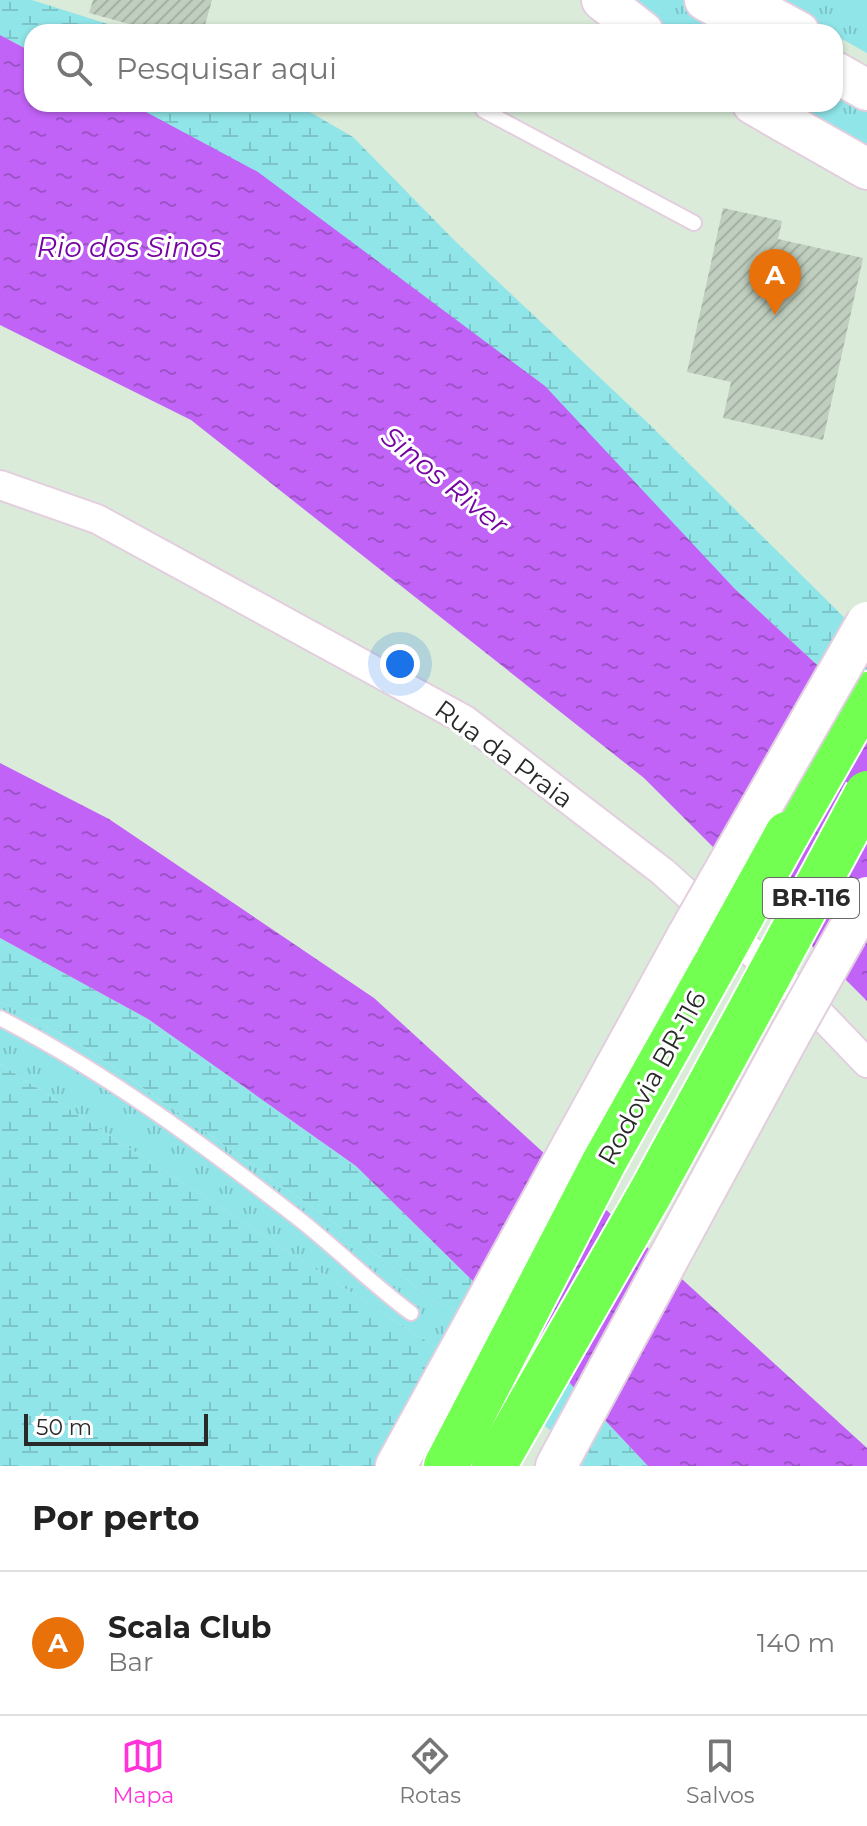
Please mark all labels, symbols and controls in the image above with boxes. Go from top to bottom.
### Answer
search box [24,24,843,112]
icon: search [52,46,96,90]
text: Pesquisar aqui [116,50,337,87]
water label: Rio dos Sinos [36,230,222,264]
pin: A [749,249,801,315]
water label: Sinos River [375,419,516,542]
your location [380,644,420,684]
street label: Rua da Praia [429,693,579,815]
road number: BR-116 [763,878,859,918]
street label: Rodovia BR-116 [591,985,713,1171]
scale bar [24,1410,208,1446]
text: 50 m [36,1414,92,1441]
text: Por perto [32,1497,200,1539]
text: Scala Club [108,1609,271,1646]
text: A [48,1627,68,1659]
text: 140 m [757,1627,835,1659]
text: Bar [108,1646,153,1678]
tab: Mapa [112,1734,174,1809]
tab: Rotas [399,1734,461,1809]
tab: Salvos [686,1734,755,1809]

